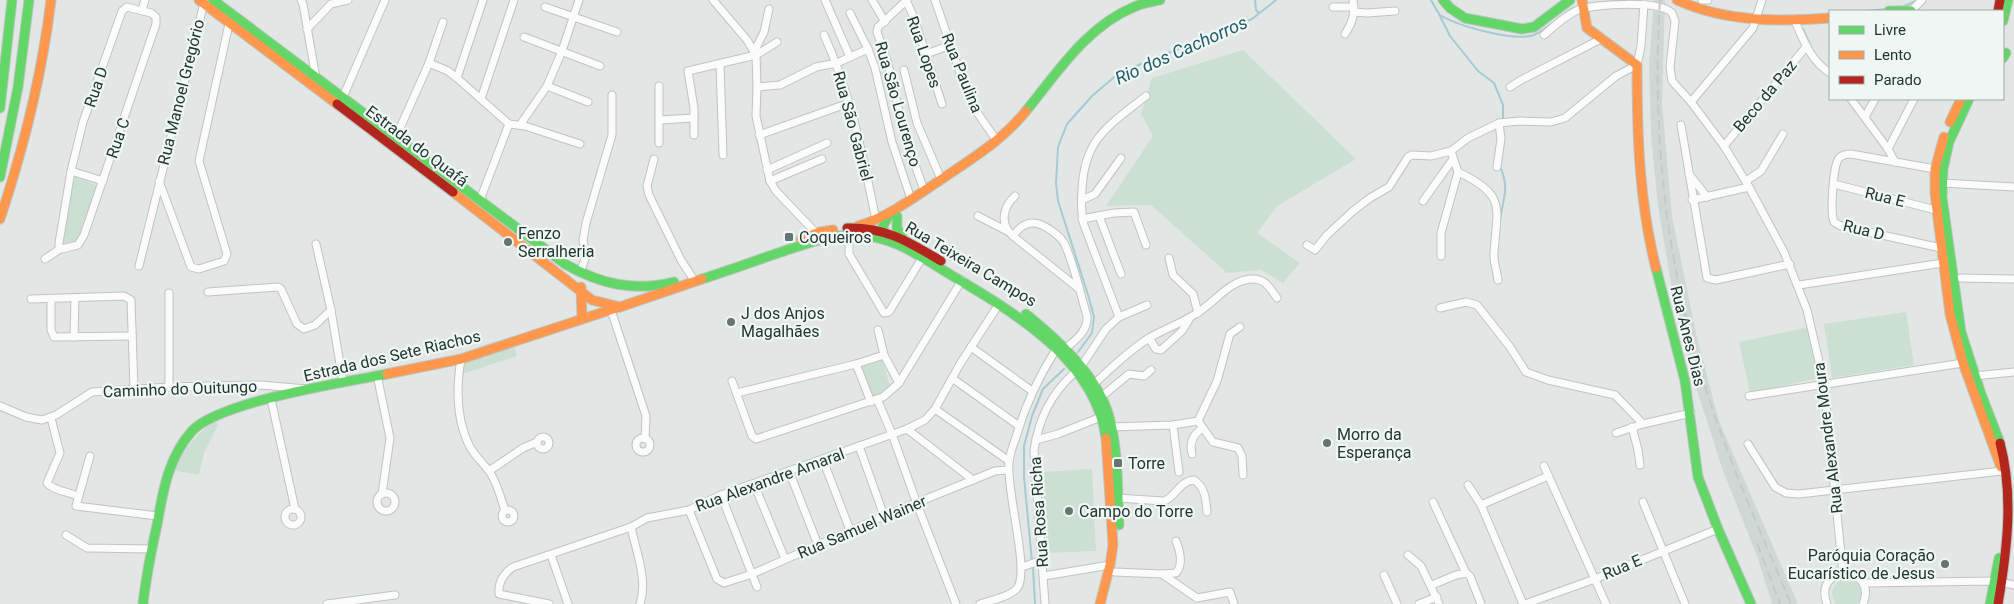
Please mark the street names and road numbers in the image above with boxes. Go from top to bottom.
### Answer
street label: Rua Lopes [903,14,945,90]
street label: Rua Manoel Gregório [154,17,208,167]
street label: Rua Paulina [937,30,987,116]
street label: Rua São Lourenço [871,39,925,169]
street label: Beco da Paz [1729,56,1801,136]
street label: Rua D [80,64,112,110]
street label: Rua São Gabriel [829,69,877,183]
street label: Estrada do Quafá [362,101,472,191]
street label: Rua C [102,115,134,161]
street label: Rua E [1863,183,1907,211]
street label: Rua D [1841,216,1887,244]
street label: Rua Teixeira Campos [902,217,1040,311]
street label: Rua Anes Dias [1666,284,1710,388]
street label: Estrada dos Sete Riachos [302,326,482,386]
street label: Rua Alexandre Moura [1809,361,1847,515]
street label: Caminho do Ouitungo [102,377,258,401]
street label: Rua Alexandre Amaral [693,444,847,516]
street label: Rua Rosa Richa [1026,456,1052,568]
street label: Rua Samuel Wainer [795,491,930,563]
street label: Rua E [1600,550,1644,584]

